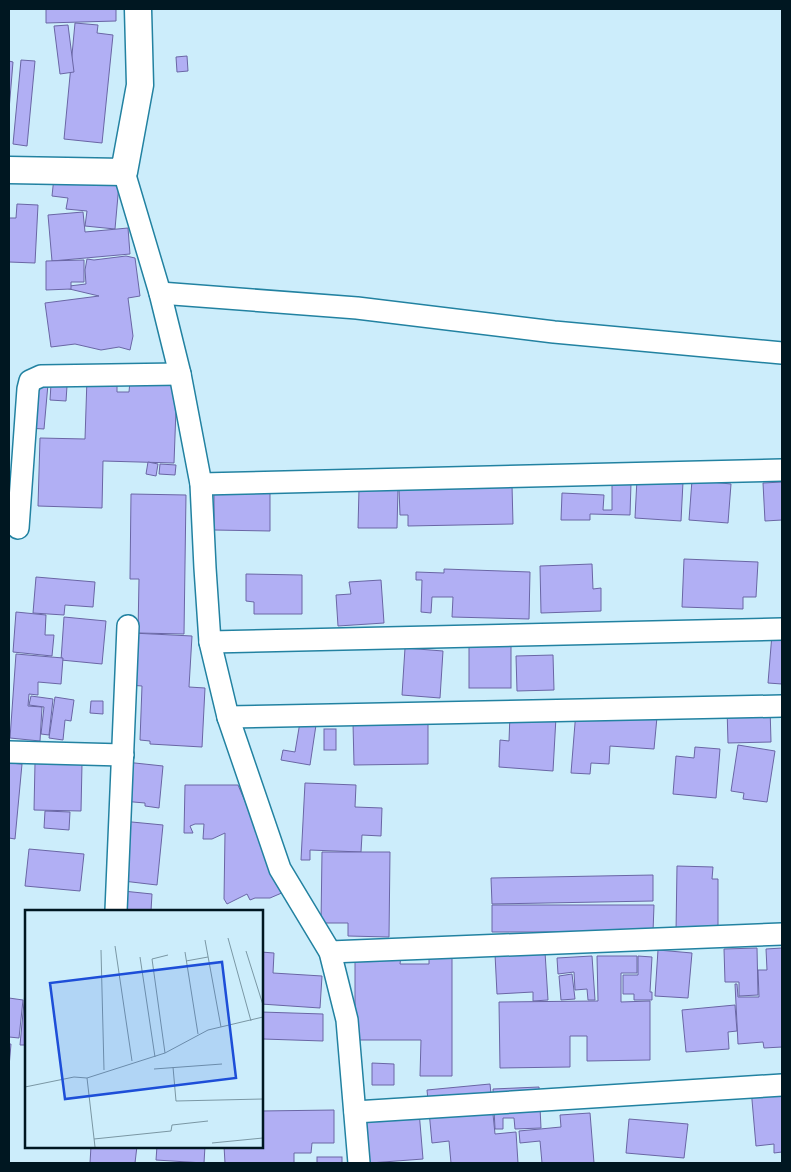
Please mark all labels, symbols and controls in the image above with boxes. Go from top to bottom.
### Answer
inset map [25,910,262,1147]

